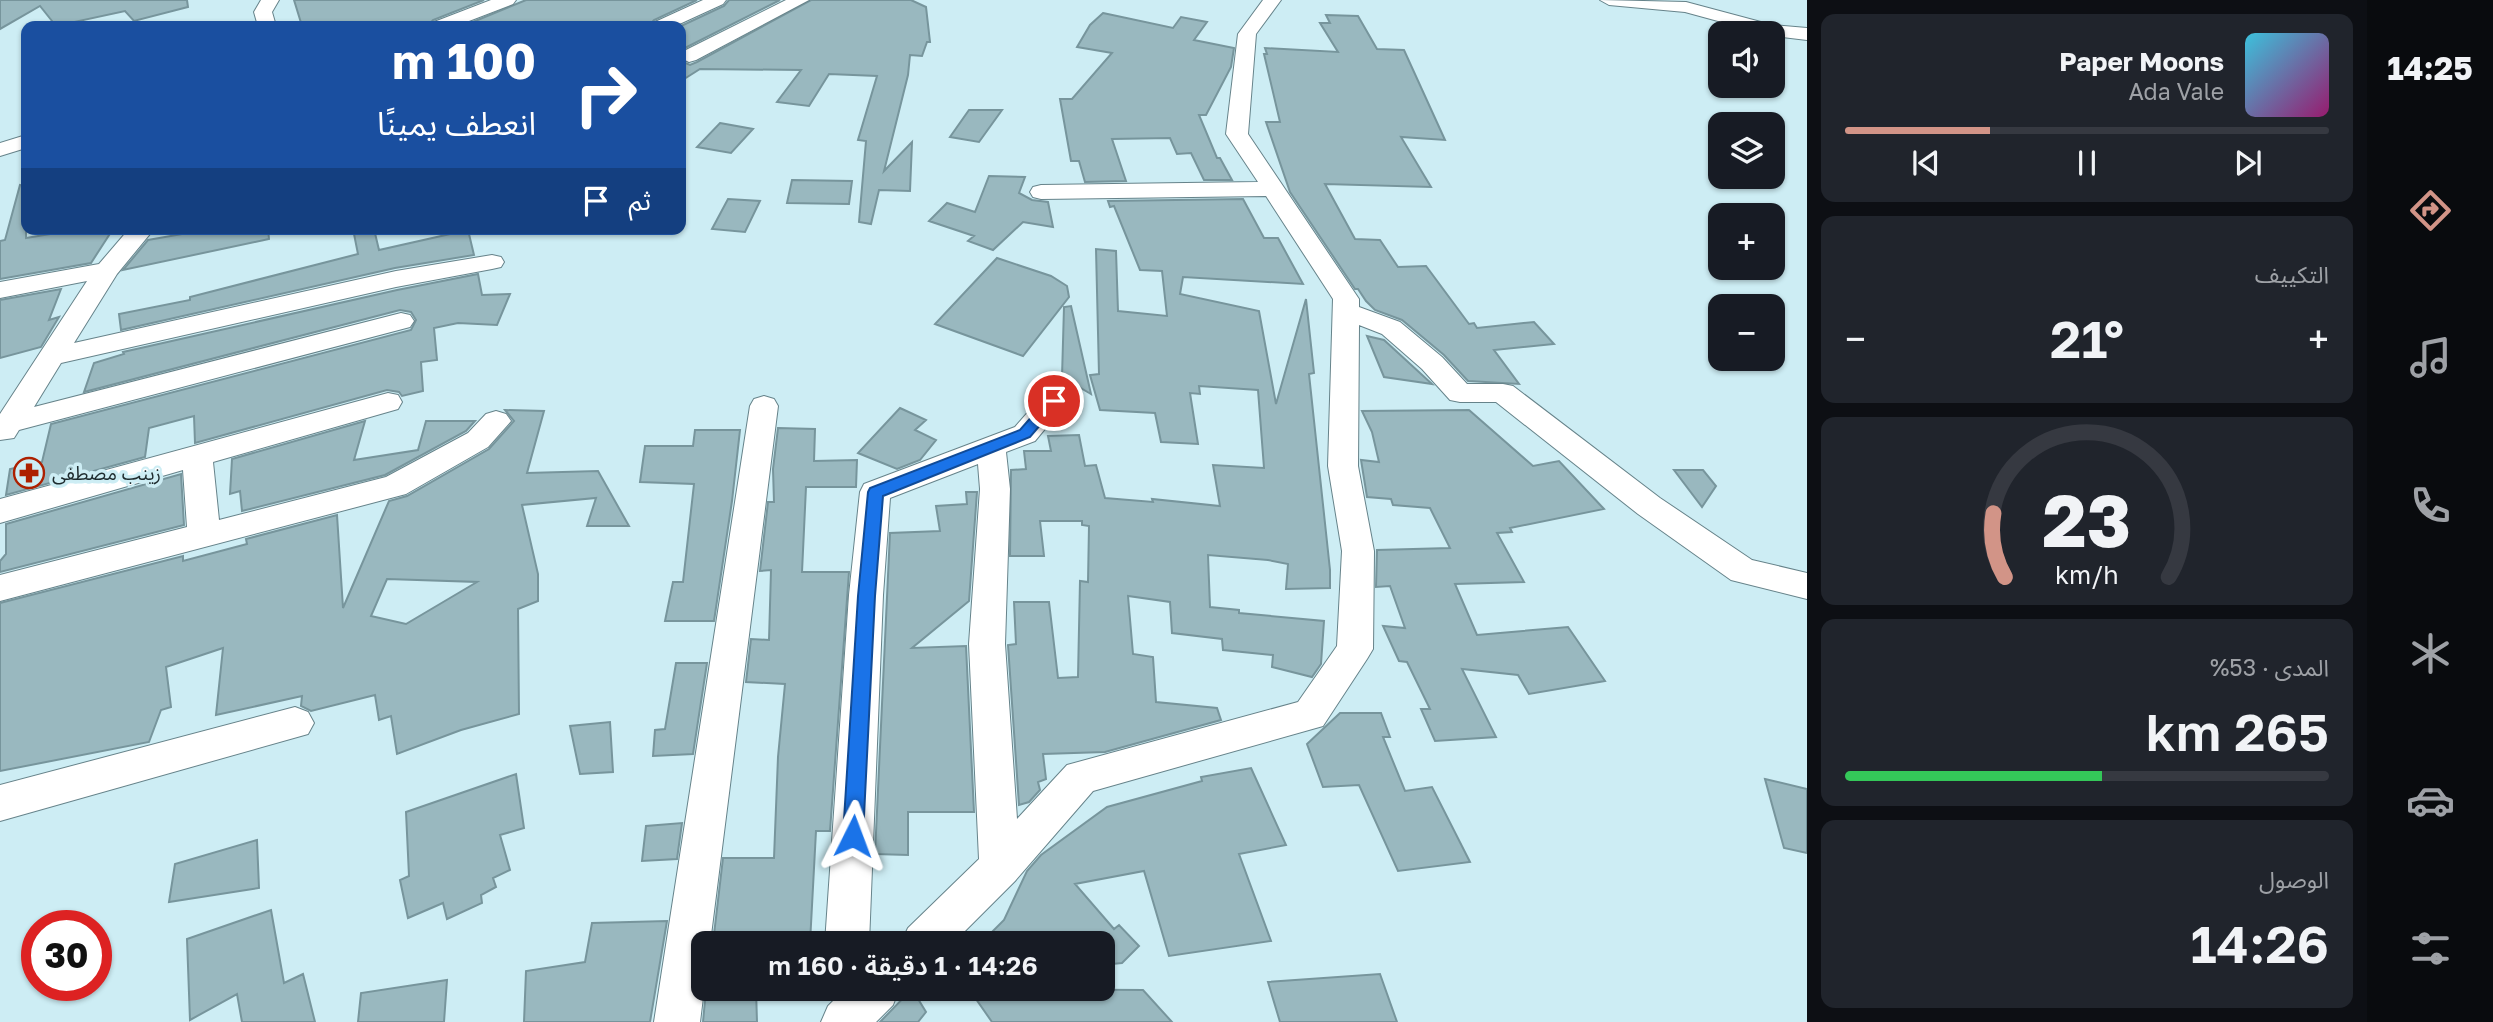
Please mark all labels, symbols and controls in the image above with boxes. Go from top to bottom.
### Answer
map controls [1708,21,1785,371]
button: sound [1708,21,1785,98]
text: 100 m [392,31,536,90]
text: Paper Moons [2059,46,2224,77]
icon: right [560,49,651,140]
text: 14:25 [2387,49,2473,87]
text: Ada Vale [2128,77,2224,105]
text: انعطف يمينًا [377,104,536,142]
button: layers [1708,112,1785,189]
icon: previous [1907,144,1945,182]
icon: pause [2068,144,2106,182]
icon: next [2229,144,2267,182]
icon: arrive [577,182,615,220]
text: ثم [629,185,651,216]
icon: directions [2406,186,2455,235]
button: + [1708,203,1785,280]
text: التكييف [2255,260,2329,288]
button: − [1708,294,1785,371]
text: 21° [2050,307,2124,369]
text: − [1845,316,1866,361]
text: + [2308,316,2329,361]
icon: music [2406,333,2455,382]
pin [1024,371,1084,431]
icon: arrive [1035,382,1073,420]
pharmacy icon: زينب مصطفى [12,456,46,490]
place label: زينب مصطفى [52,461,161,485]
text: 23 [2043,476,2131,563]
icon: phone [2406,481,2455,530]
text: km/h [2055,559,2119,590]
icon: climate [2406,629,2455,678]
text: المدى · 53% [2210,653,2329,681]
text: 265 km [2146,700,2329,762]
icon: car [2406,776,2455,825]
position arrow [816,799,890,873]
text: الوصول [2259,865,2329,893]
speed limit sign: 30 [21,910,112,1001]
text: 14:26 [2190,912,2329,974]
icon: filters [2406,924,2455,973]
text: 14:26 · 1 دقيقة · 160 m [768,950,1038,981]

